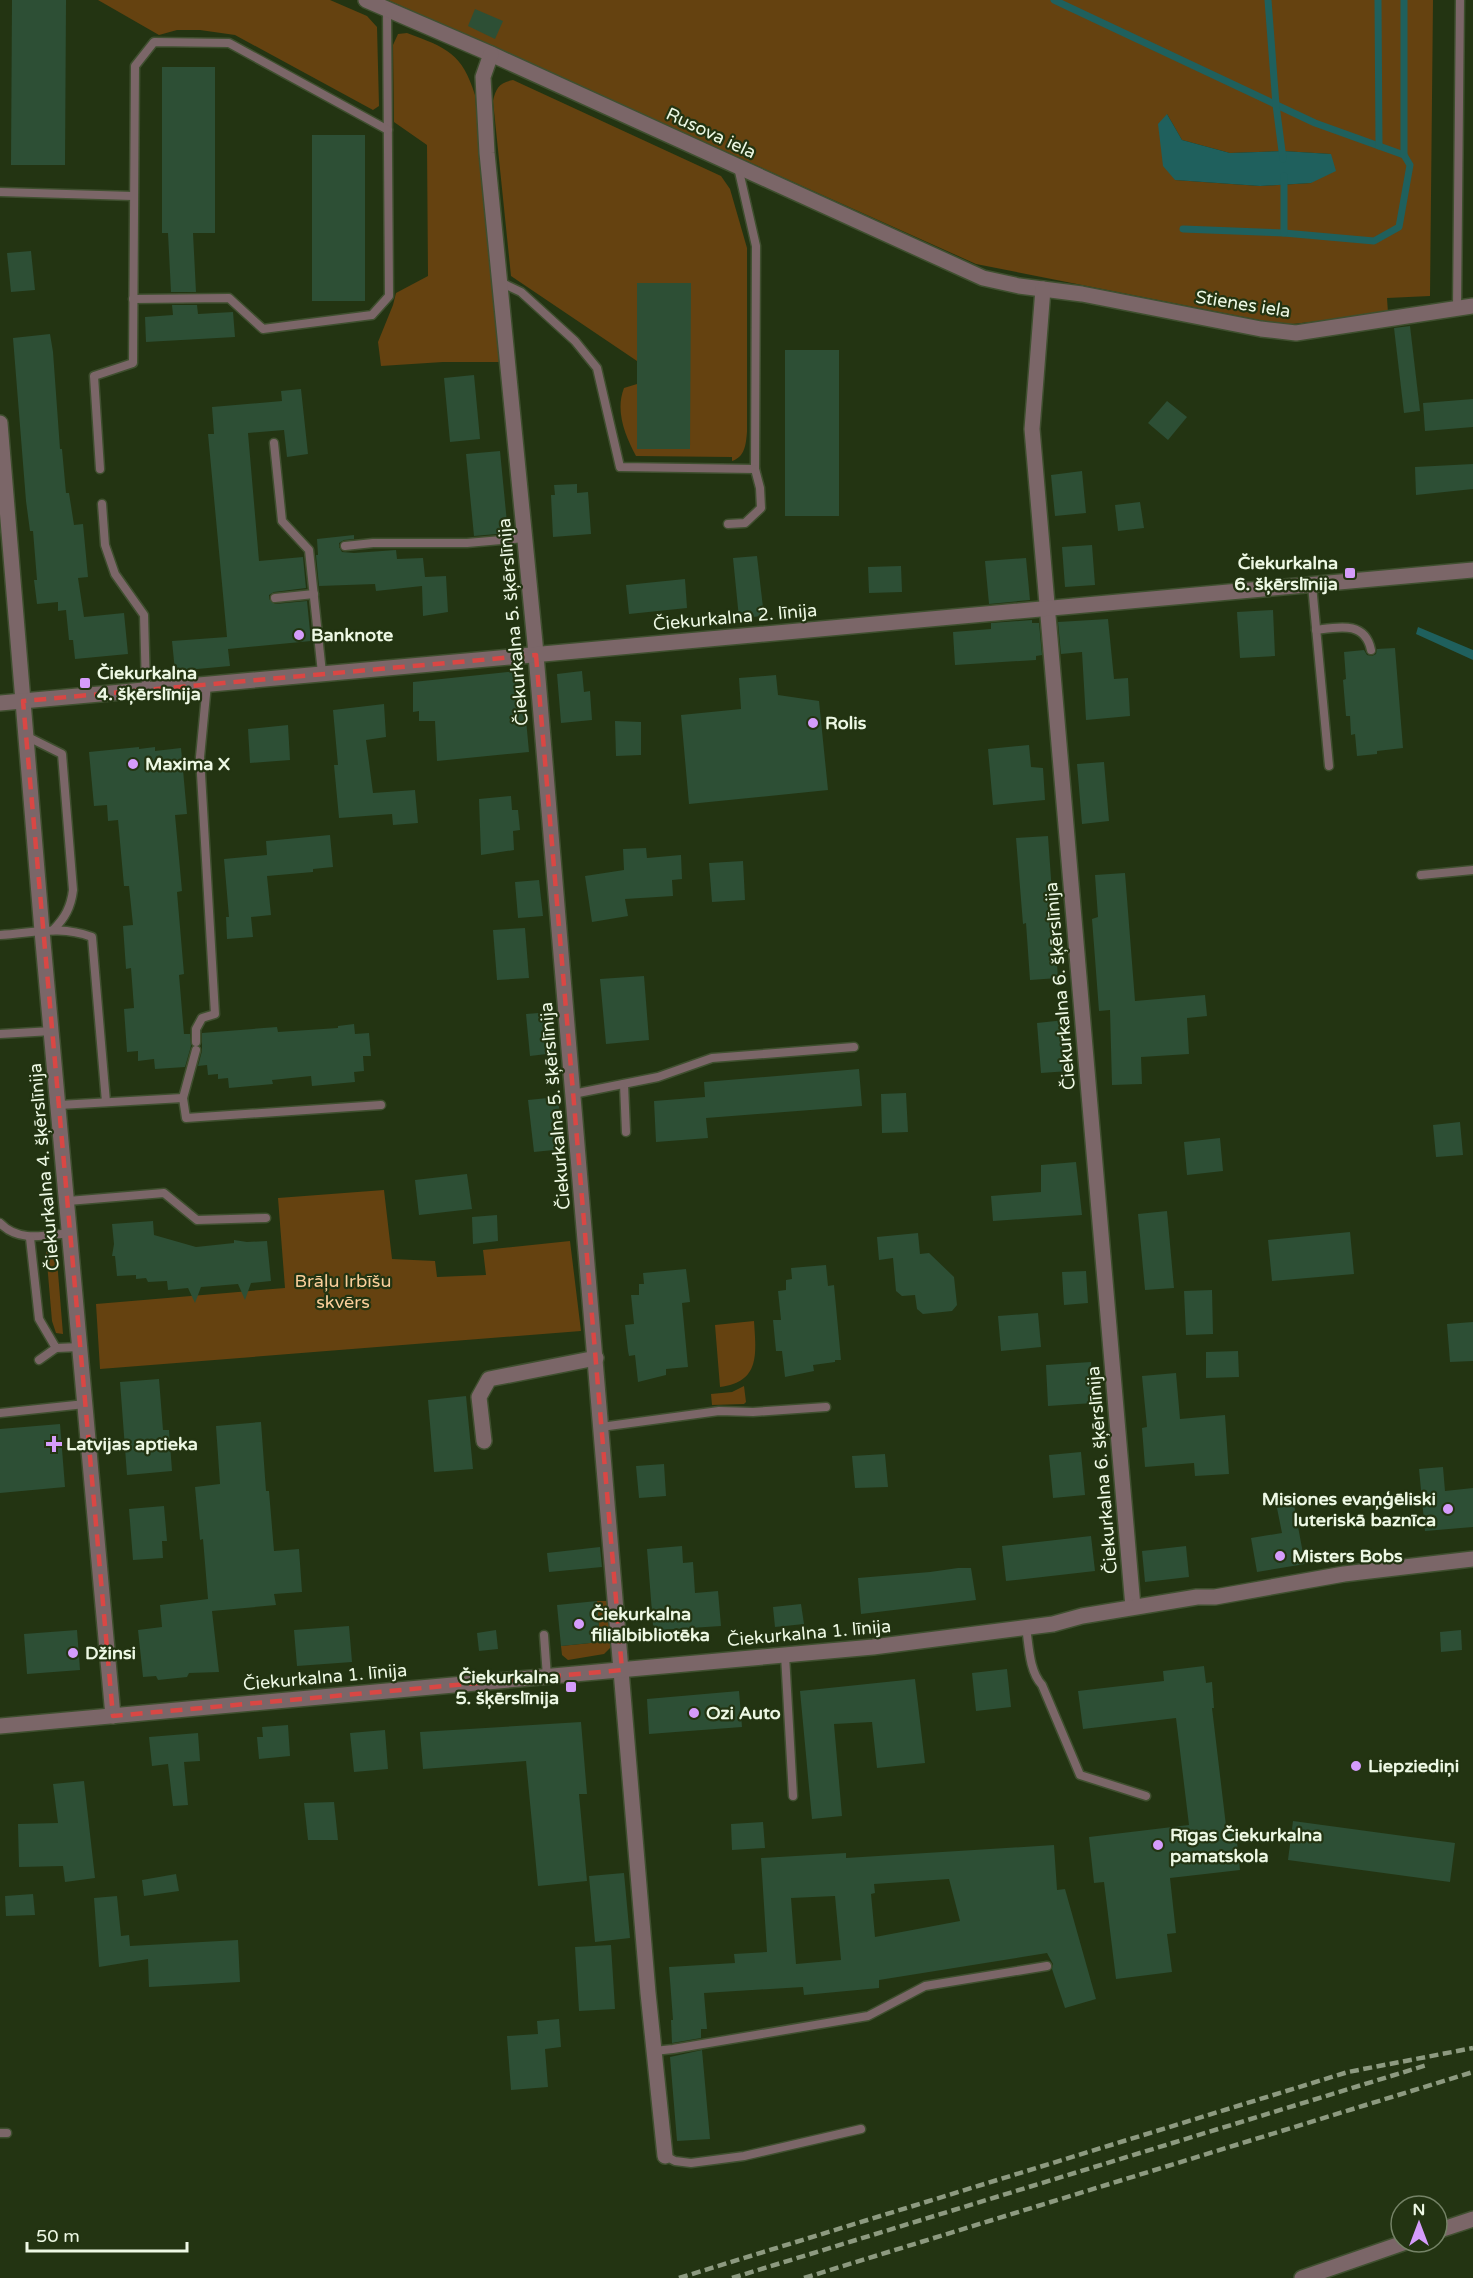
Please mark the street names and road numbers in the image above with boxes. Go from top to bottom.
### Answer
street label: Rusova iela [663,103,759,163]
street label: Stienes iela [1194,286,1292,322]
street label: Čiekurkalna 5. šķērslīnija [493,517,533,727]
street label: Čiekurkalna 2. līnija [652,599,818,635]
street label: Čiekurkalna 6. šķērslīnija [1040,881,1080,1091]
street label: Čiekurkalna 5. šķērslīnija [535,1001,575,1211]
street label: Čiekurkalna 4. šķērslīnija [24,1062,64,1272]
street label: Čiekurkalna 6. šķērslīnija [1082,1365,1122,1575]
street label: Čiekurkalna 1. līnija [726,1615,892,1651]
street label: Čiekurkalna 1. līnija [242,1659,408,1695]

